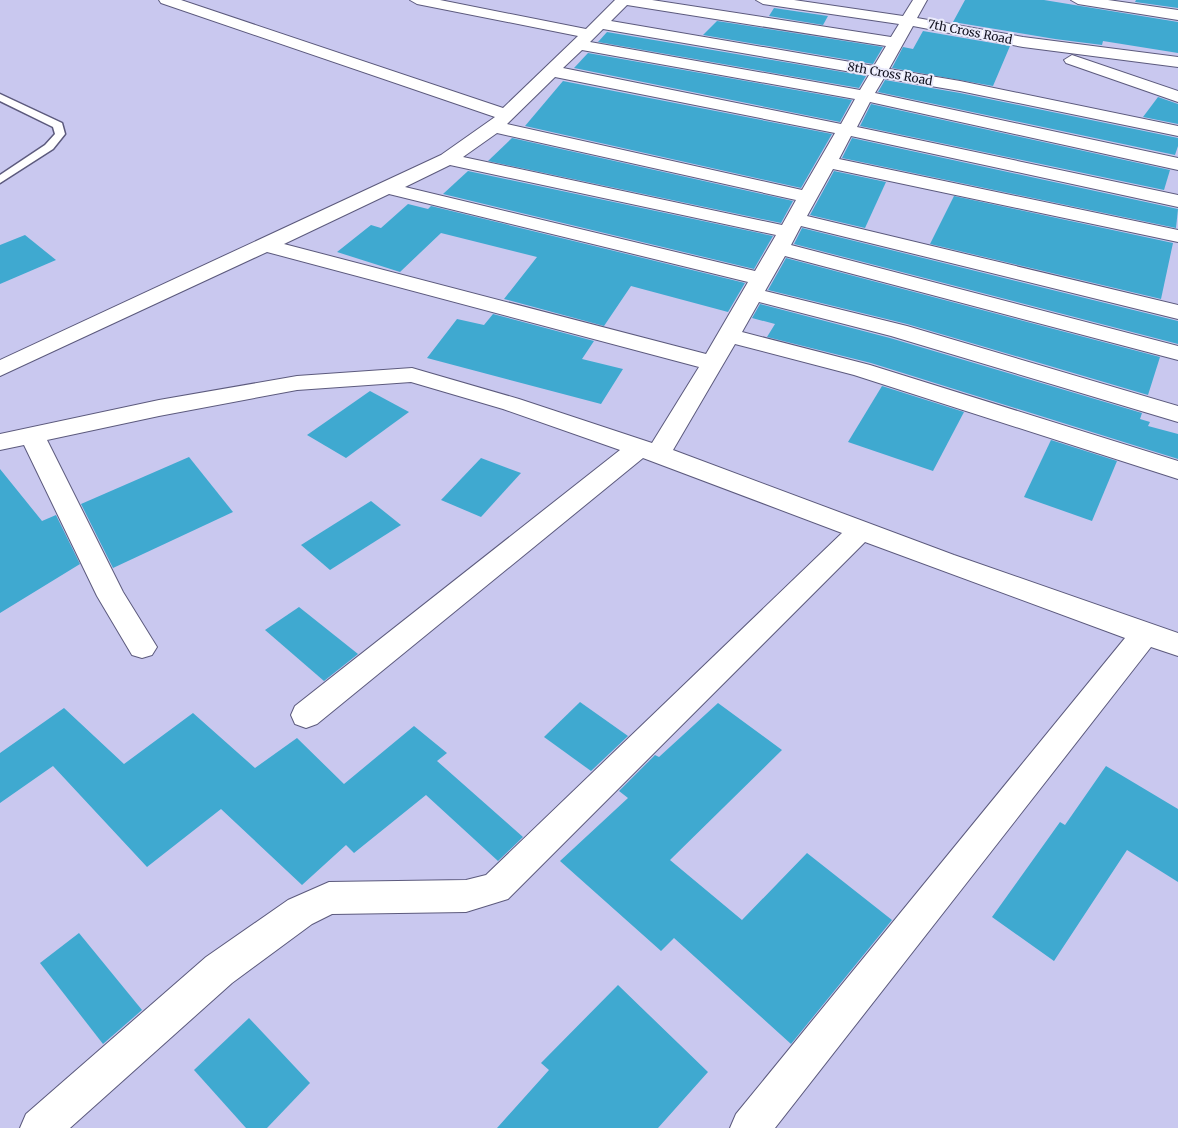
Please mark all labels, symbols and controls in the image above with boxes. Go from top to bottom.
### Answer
street label: 7th Cross Road [927,16,1014,47]
street label: 8th Cross Road [846,59,934,88]

